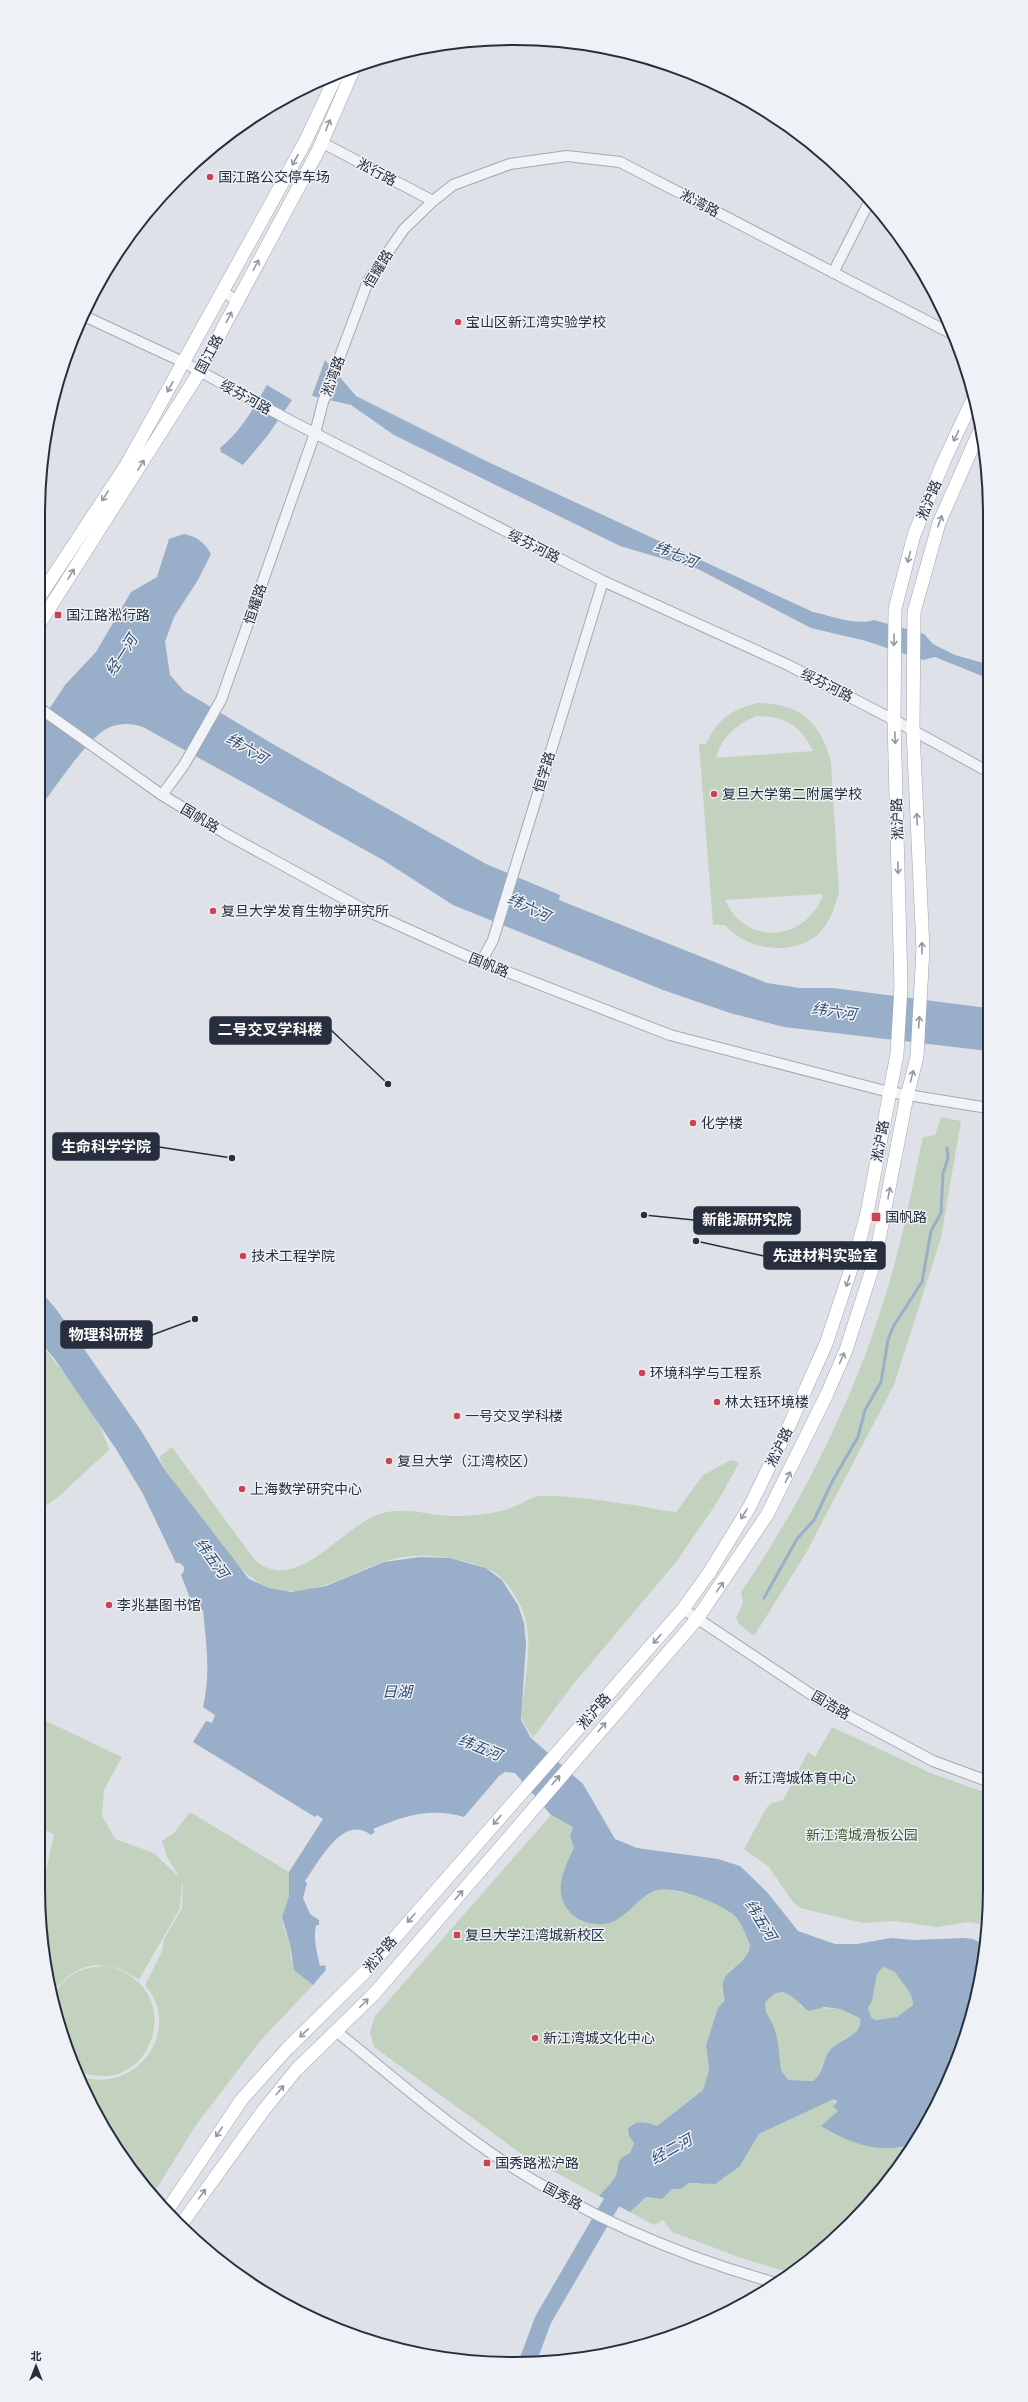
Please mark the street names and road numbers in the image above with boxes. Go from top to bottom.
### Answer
street label: 淞行路 [354,154,400,190]
street label: 淞湾路 [677,185,723,221]
street label: 恒耀路 [359,246,397,292]
street label: 国江路 [191,331,227,377]
street label: 淞湾路 [317,353,349,399]
street label: 绥芬河路 [217,376,275,418]
street label: 淞沪路 [913,477,945,523]
street label: 绥芬河路 [505,525,563,567]
street label: 恒耀路 [240,581,270,627]
street label: 绥芬河路 [798,664,856,706]
street label: 恒学路 [529,749,559,795]
street label: 淞沪路 [887,798,907,840]
street label: 国帆路 [177,799,223,837]
street label: 国帆路 [466,949,512,981]
street label: 淞沪路 [867,1119,893,1163]
street label: 淞沪路 [762,1424,796,1470]
street label: 国浩路 [808,1687,854,1723]
street label: 淞沪路 [573,1689,615,1733]
street label: 淞沪路 [359,1932,401,1976]
street label: 国秀路 [540,2178,586,2214]

